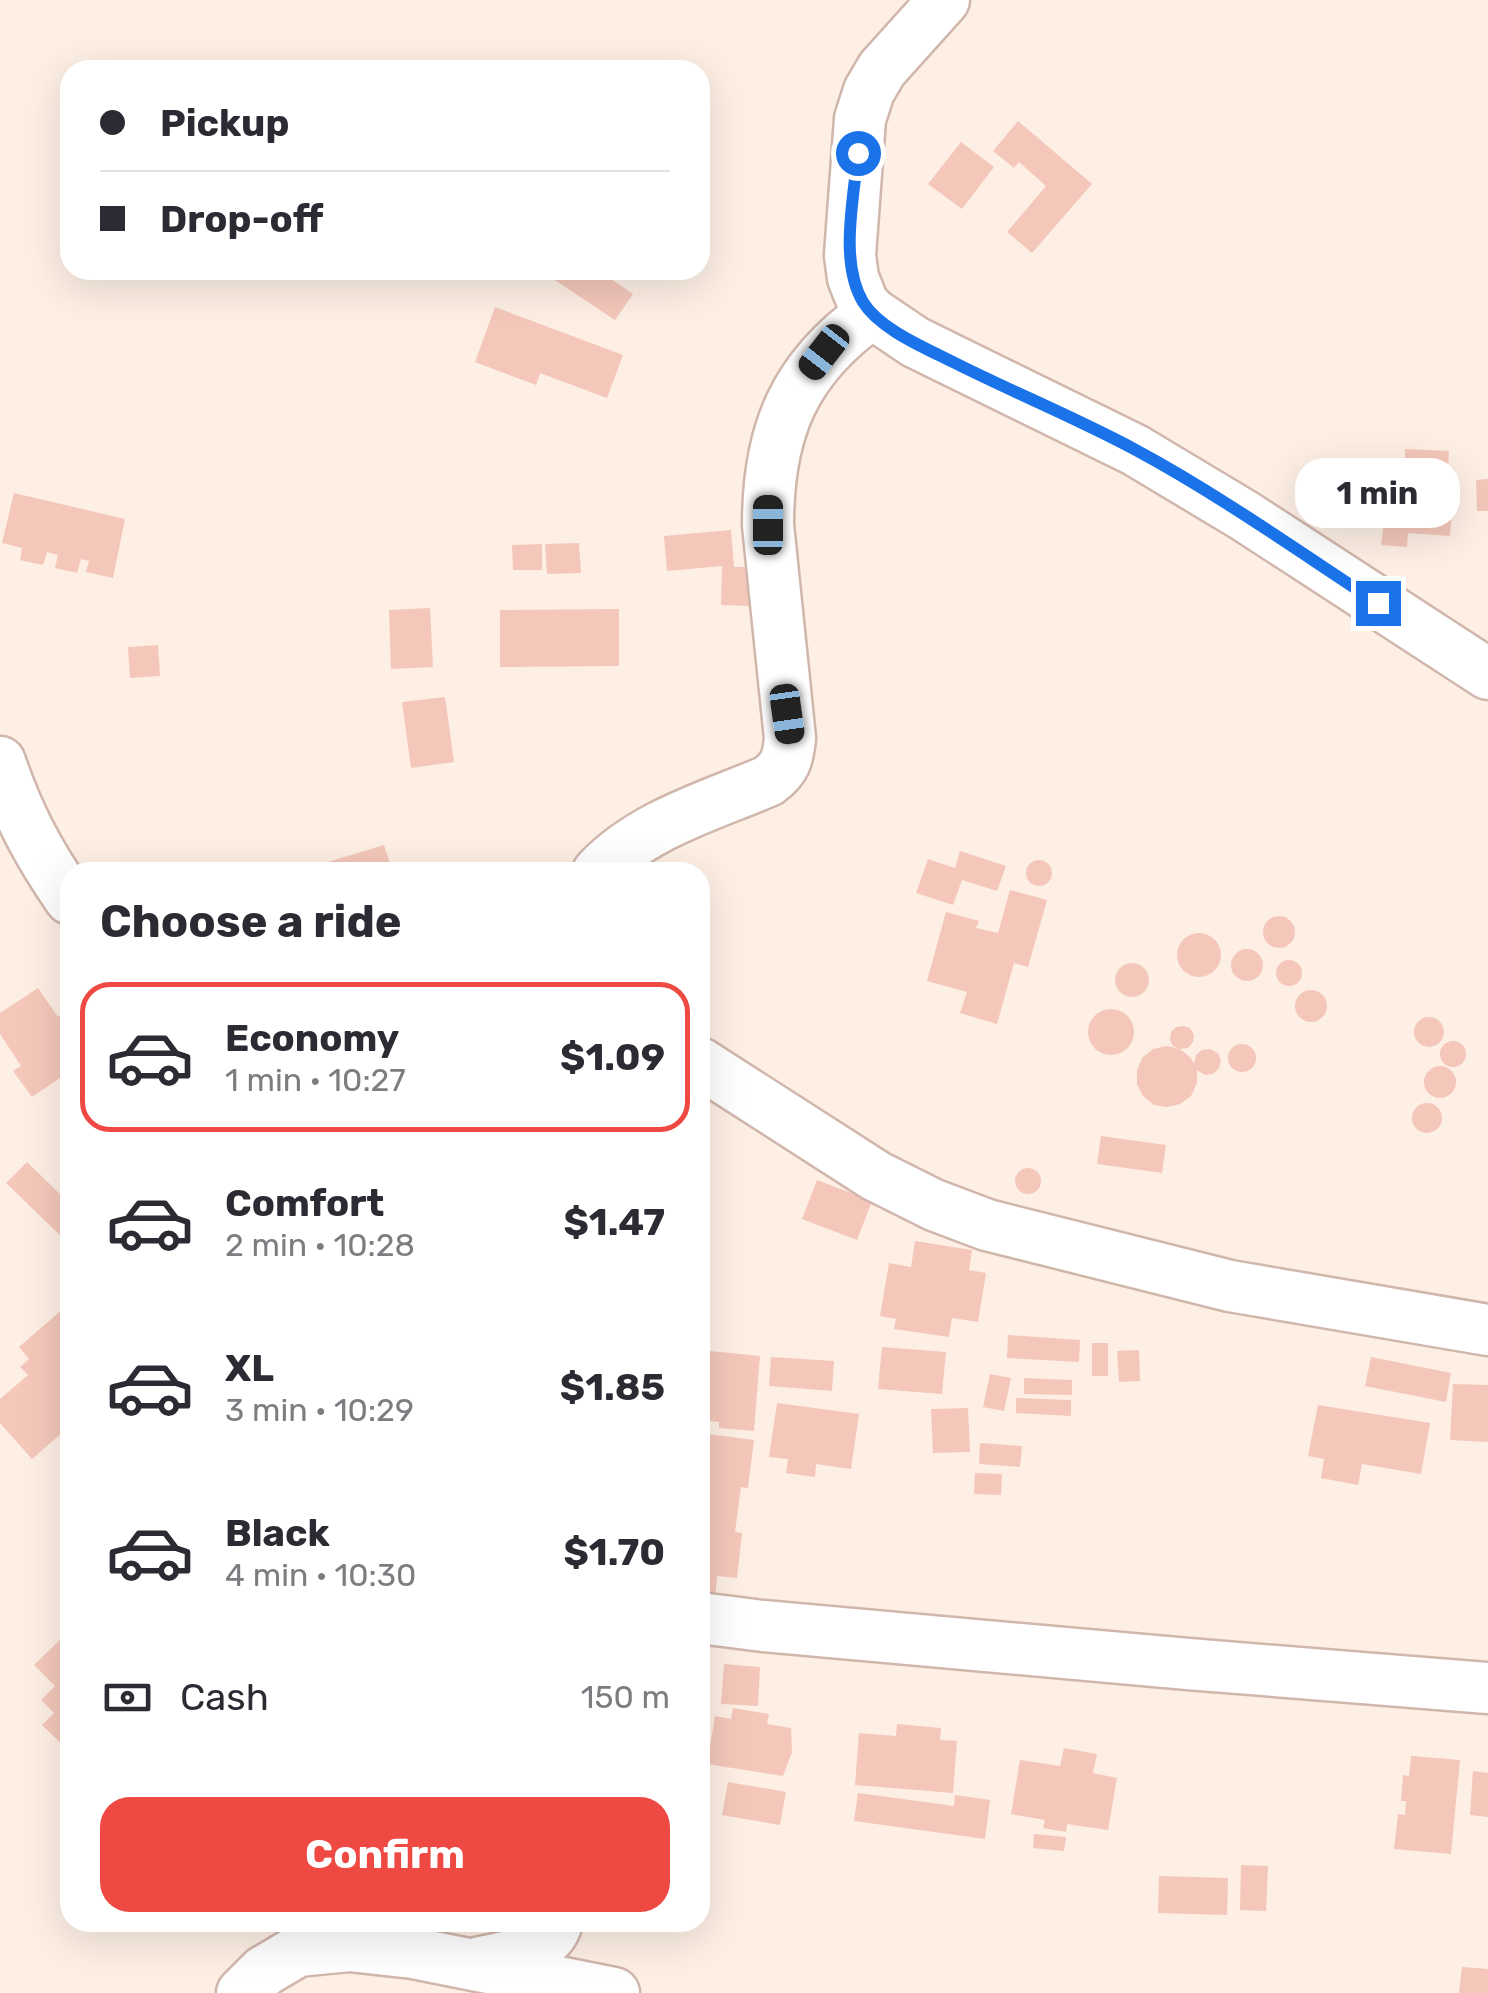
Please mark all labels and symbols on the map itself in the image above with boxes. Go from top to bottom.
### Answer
route start [836,131,881,176]
car [794,319,854,385]
callout: 1 min [1296,458,1460,528]
car [753,495,783,555]
route end [1356,581,1401,626]
car [768,682,806,746]

